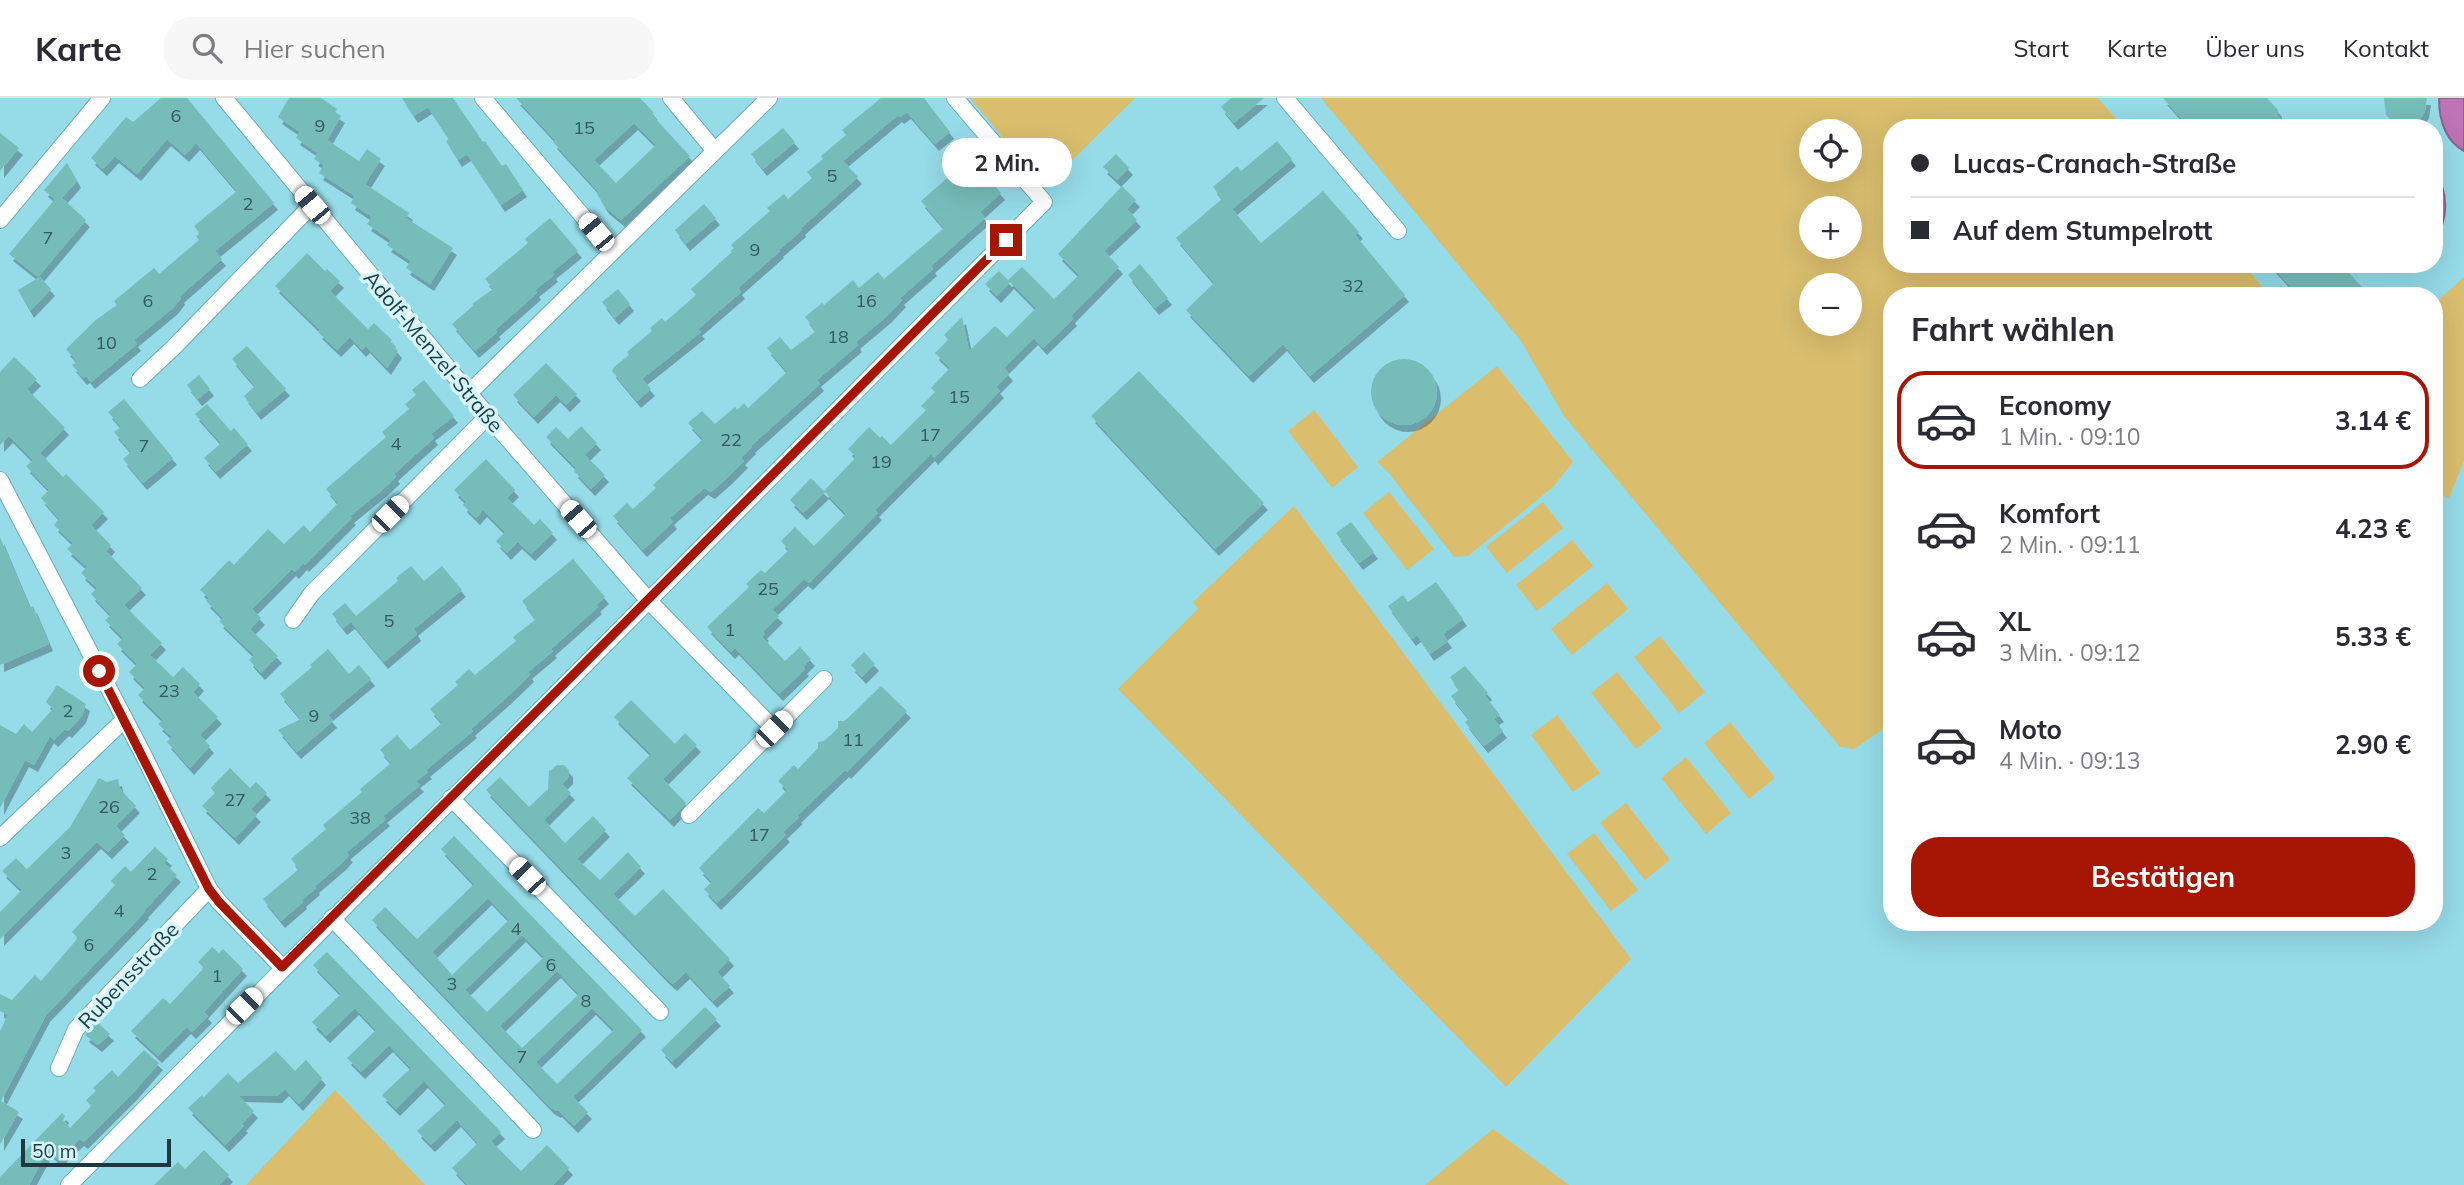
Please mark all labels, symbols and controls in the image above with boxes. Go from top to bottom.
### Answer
search box [164,17,654,80]
text: Karte [35,28,122,69]
icon: search [188,29,226,67]
text: Hier suchen [244,32,386,65]
text: Start [2013,33,2069,63]
text: Karte [2107,33,2167,63]
text: Über uns [2205,33,2305,63]
text: Kontakt [2343,33,2429,63]
house number: 6 [171,104,181,127]
house number: 9 [315,114,325,137]
house number: 15 [573,116,595,139]
map controls [1799,119,1862,336]
button: locate [1799,119,1862,182]
callout: 2 Min. [941,138,1071,188]
text: Lucas-Cranach-Straße [1953,147,2236,180]
text: 2 Min. [974,148,1040,177]
house number: 5 [827,164,838,187]
car [291,182,334,228]
house number: 2 [243,192,253,215]
button: + [1799,196,1862,259]
car [575,209,618,255]
text: Auf dem Stumpelrott [1953,214,2212,247]
route end [990,224,1022,256]
house number: 7 [43,226,53,249]
house number: 9 [750,238,760,261]
street label: Adolf-Menzel-Straße [359,265,509,437]
button: − [1799,273,1862,336]
house number: 32 [1342,274,1364,297]
house number: 6 [143,289,153,312]
house number: 16 [855,289,877,312]
text: Fahrt wählen [1911,309,2115,349]
house number: 18 [827,325,849,348]
house number: 10 [95,331,117,354]
house number: 15 [948,385,970,408]
icon: car [1915,389,1978,452]
text: Economy [1999,389,2111,422]
text: 3.14 € [2335,404,2411,437]
text: 1 Min. · 09:10 [1999,422,2141,451]
house number: 17 [919,423,941,446]
house number: 22 [720,428,742,451]
house number: 4 [391,432,402,455]
house number: 7 [139,434,149,457]
house number: 19 [870,450,892,473]
car [368,492,413,536]
car [557,496,600,542]
icon: car [1915,497,1978,560]
text: Komfort [1999,497,2100,530]
text: 4.23 € [2335,512,2411,545]
text: 2 Min. · 09:11 [1999,530,2141,559]
house number: 25 [757,577,779,600]
icon: car [1915,605,1978,668]
text: XL [1999,605,2031,638]
house number: 5 [384,609,395,632]
house number: 1 [725,618,735,641]
text: 5.33 € [2335,620,2411,653]
text: 3 Min. · 09:12 [1999,638,2141,667]
route start [83,655,115,687]
house number: 23 [158,679,180,702]
house number: 2 [63,699,73,722]
house number: 9 [309,704,319,727]
car [752,707,797,751]
icon: car [1915,713,1978,776]
text: Moto [1999,713,2062,746]
house number: 11 [842,728,864,751]
text: 2.90 € [2335,728,2411,761]
text: 4 Min. · 09:13 [1999,746,2141,775]
house number: 27 [224,788,246,811]
house number: 26 [98,795,120,818]
house number: 38 [349,806,371,829]
house number: 17 [748,823,770,846]
button: Bestätigen [1911,837,2415,917]
house number: 3 [61,841,71,864]
car [505,854,550,898]
house number: 2 [147,862,157,885]
house number: 4 [114,899,125,922]
street label: Rubensstraße [72,916,184,1034]
house number: 4 [511,917,522,940]
house number: 6 [84,933,94,956]
house number: 6 [546,953,556,976]
house number: 1 [212,964,222,987]
house number: 3 [447,972,457,995]
car [222,984,267,1028]
house number: 8 [581,989,591,1012]
house number: 7 [517,1045,527,1068]
scale bar [21,1136,172,1168]
text: 50 m [32,1139,76,1163]

